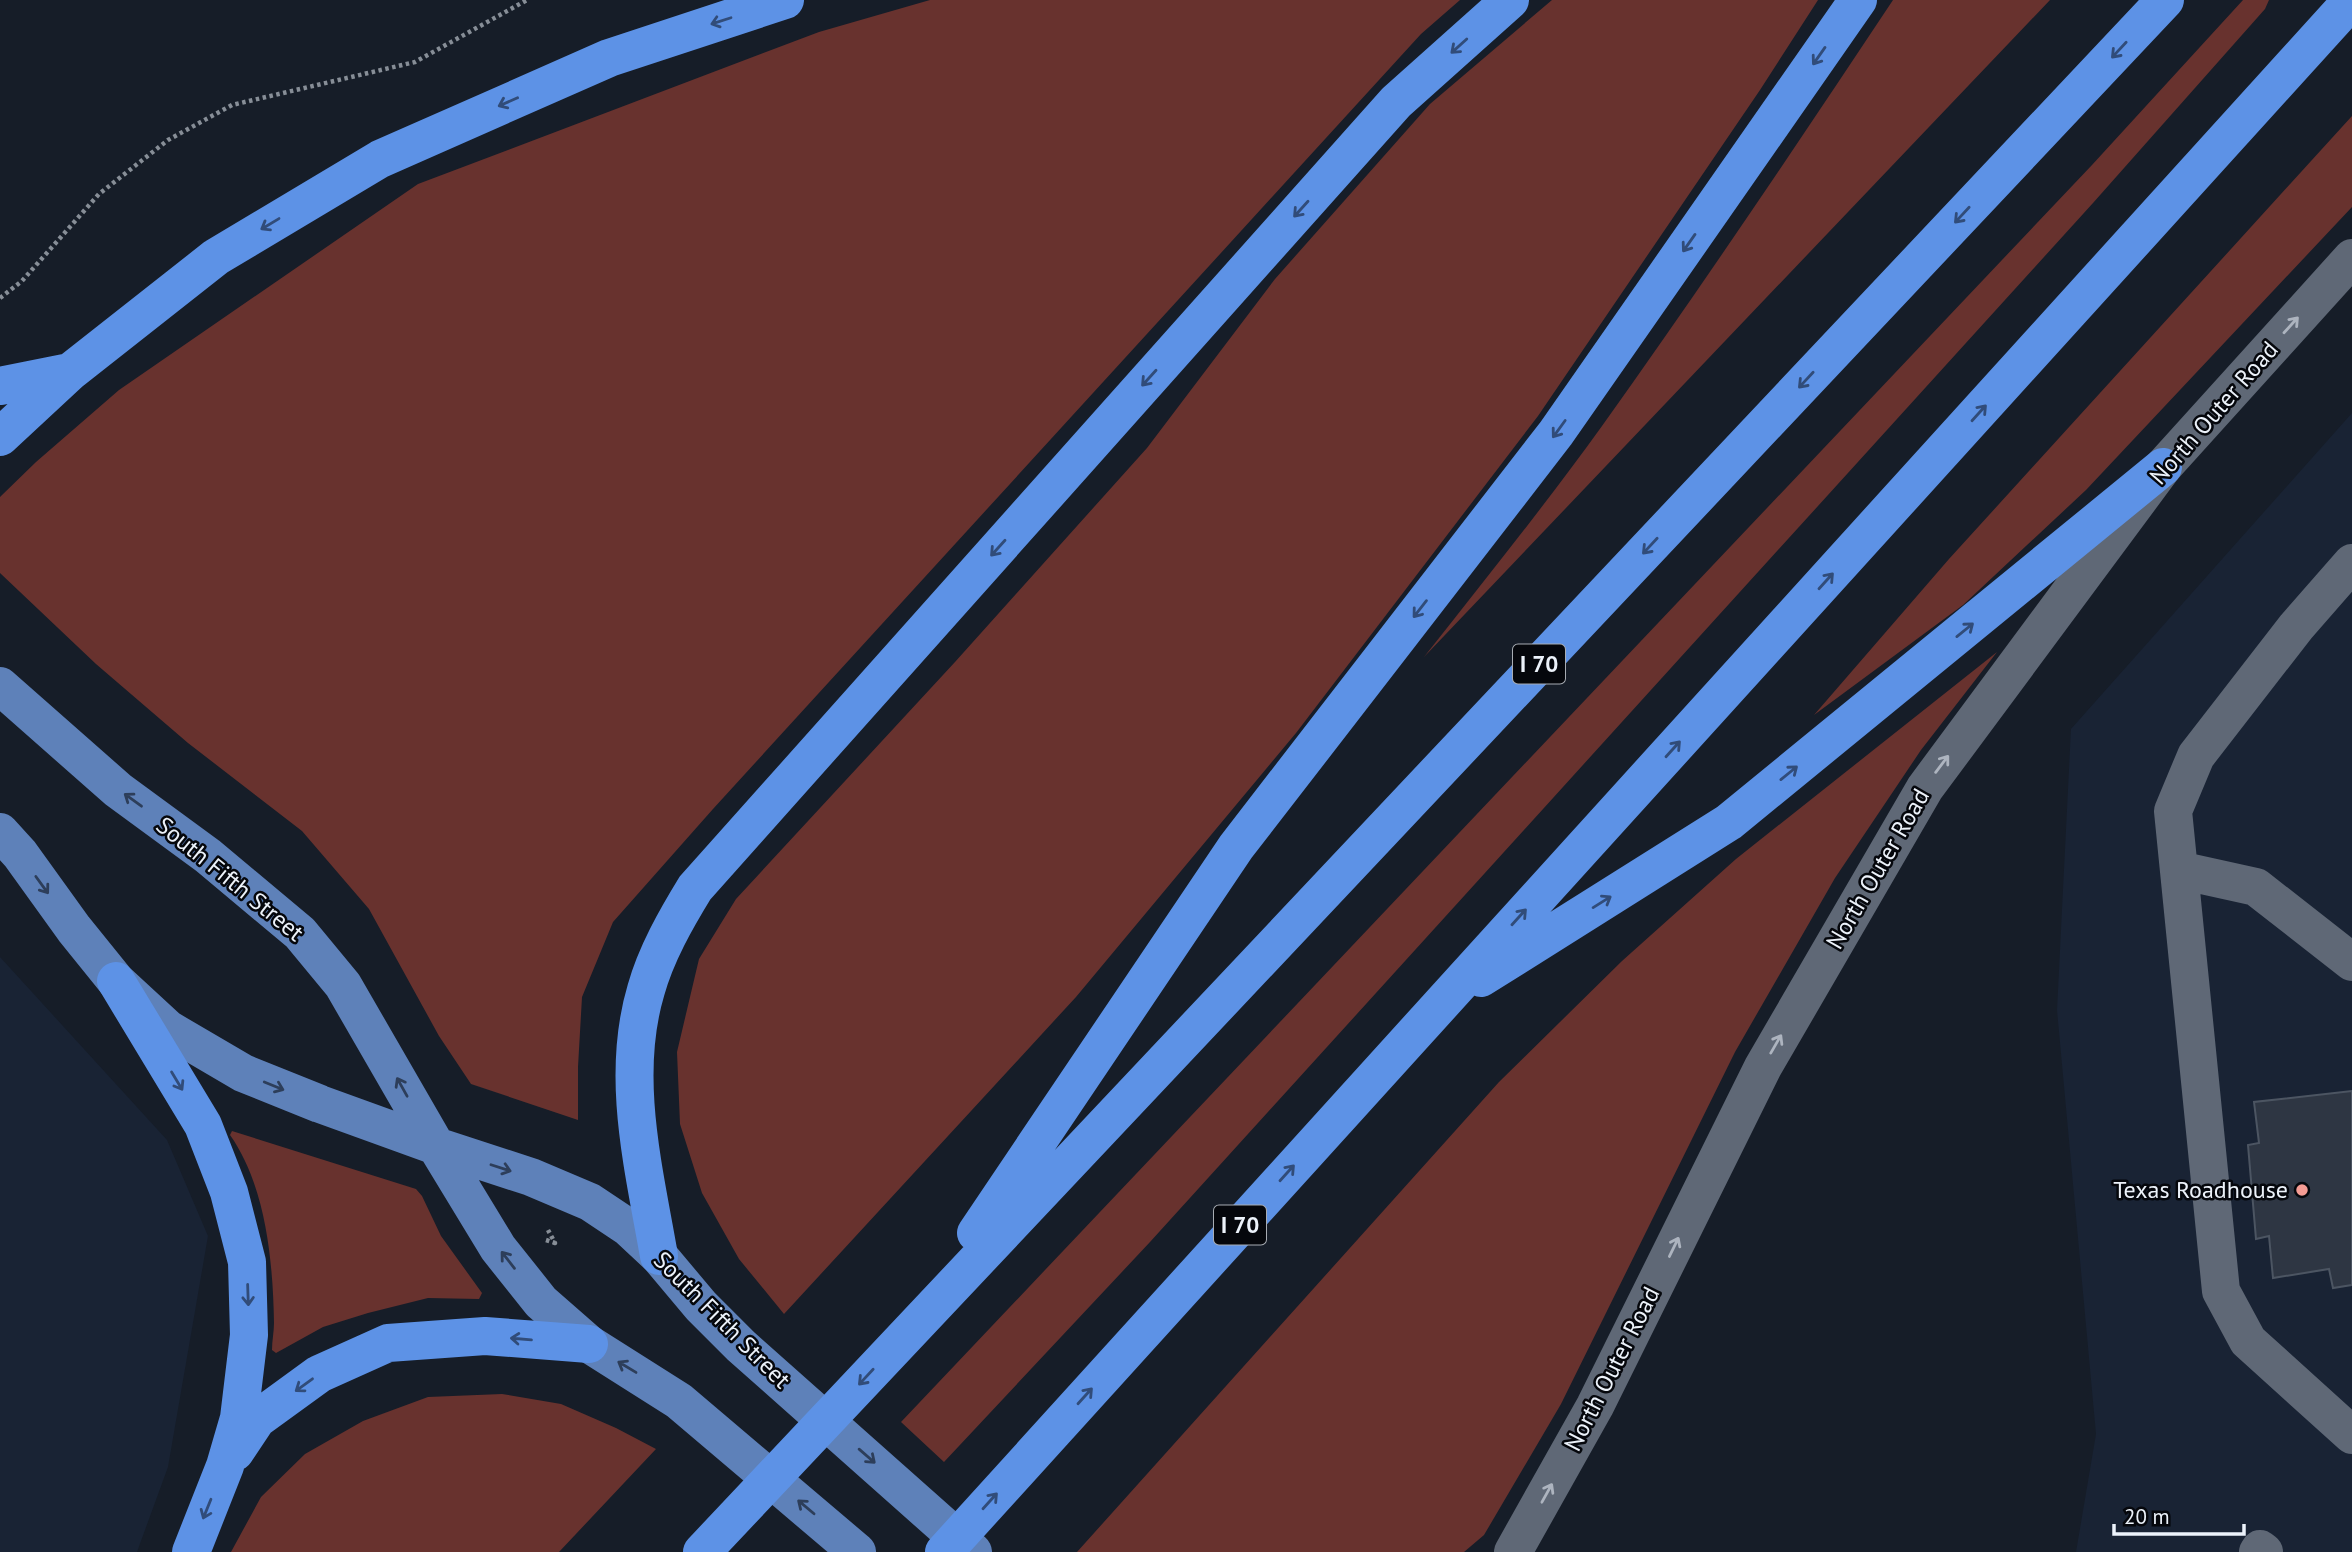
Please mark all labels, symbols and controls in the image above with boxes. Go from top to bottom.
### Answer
one-way arrow [710,16,732,28]
one-way arrow [1451,37,1468,54]
one-way arrow [2110,41,2127,58]
one-way arrow [1812,46,1826,65]
one-way arrow [498,96,519,109]
one-way arrow [1293,200,1309,218]
one-way arrow [1954,206,1971,223]
one-way arrow [260,218,280,232]
one-way arrow [1682,233,1696,252]
one-way arrow [2283,316,2299,334]
street label: North Outer Road [2143,334,2284,491]
one-way arrow [1141,369,1158,386]
one-way arrow [1798,371,1815,388]
one-way arrow [1971,404,1987,422]
one-way arrow [1552,419,1566,438]
one-way arrow [1642,537,1658,555]
one-way arrow [990,539,1006,557]
one-way arrow [1818,573,1835,590]
one-way arrow [1412,600,1427,618]
one-way arrow [1956,622,1974,638]
road number: I 70 [1513,644,1565,684]
one-way arrow [1665,740,1681,758]
one-way arrow [1935,755,1949,774]
one-way arrow [1779,766,1798,781]
street label: North Outer Road [1819,783,1936,955]
one-way arrow [124,793,142,808]
street label: South Fifth Street [150,810,311,948]
one-way arrow [35,876,50,894]
one-way arrow [1592,895,1611,910]
one-way arrow [1511,909,1528,926]
one-way arrow [1769,1034,1783,1054]
one-way arrow [171,1071,185,1091]
one-way arrow [395,1077,408,1098]
one-way arrow [263,1080,284,1093]
one-way arrow [489,1162,511,1175]
one-way arrow [1279,1164,1295,1182]
place label: Texas Roadhouse [2113,1174,2288,1205]
marker: Texas Roadhouse [2294,1182,2310,1198]
road number: I 70 [1214,1206,1266,1244]
one-way arrow [1667,1237,1681,1258]
street label: South Fifth Street [647,1245,797,1395]
one-way arrow [501,1251,516,1269]
street label: North Outer Road [1557,1281,1666,1456]
one-way arrow [241,1283,254,1306]
one-way arrow [510,1332,532,1345]
one-way arrow [617,1360,637,1374]
one-way arrow [857,1368,874,1385]
one-way arrow [295,1378,314,1392]
one-way arrow [1077,1387,1093,1405]
one-way arrow [858,1448,876,1464]
one-way arrow [1540,1483,1554,1503]
scale bar [2114,1492,2244,1536]
one-way arrow [981,1493,998,1510]
one-way arrow [200,1497,213,1519]
one-way arrow [797,1499,815,1515]
text: 20 m [2124,1503,2170,1530]

